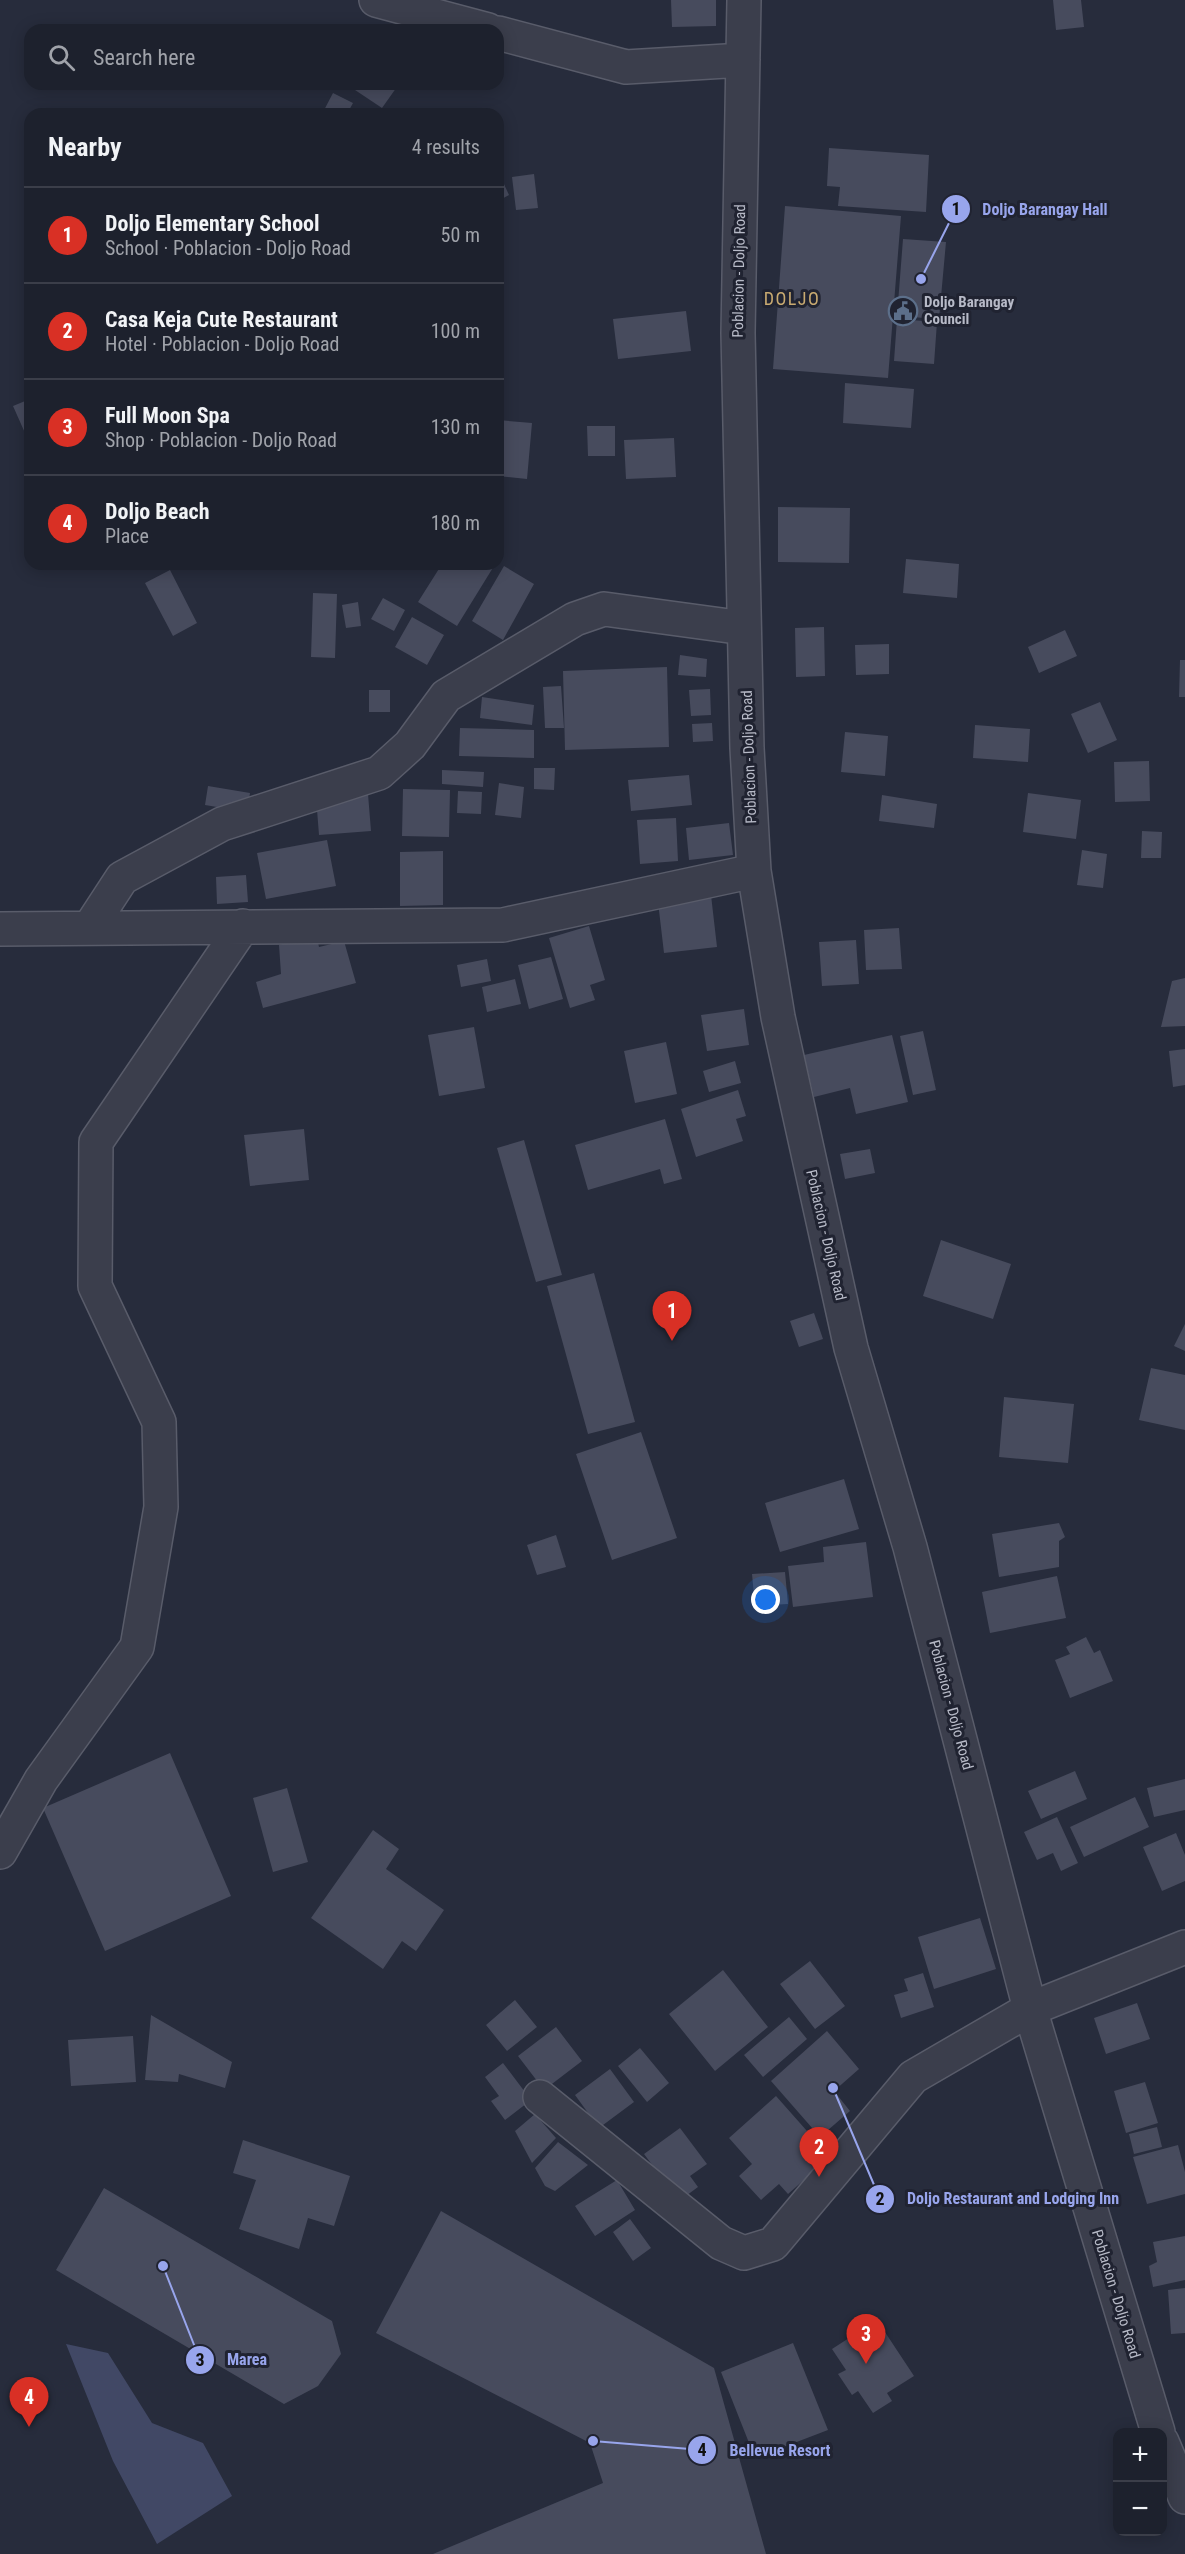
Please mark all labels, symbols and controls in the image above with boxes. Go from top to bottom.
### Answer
search box [24,24,504,90]
icon: search [45,41,78,74]
text: Search here [93,45,195,70]
text: Nearby [48,132,122,162]
text: 4 results [412,135,480,159]
callout: Doljo Barangay Hall [941,192,1120,226]
text: 1 [951,198,961,219]
text: Doljo Barangay Hall [982,200,1108,219]
street label: Poblacion - Doljo Road [729,204,749,338]
text: Doljo Elementary School [105,211,320,236]
text: 1 [62,223,73,247]
text: 50 m [441,223,480,247]
text: School · Poblacion - Doljo Road [105,236,351,260]
district label: DOLJO [764,288,820,309]
place label: Doljo Barangay Council [924,293,1015,328]
public building icon: Doljo Barangay Council [887,295,919,327]
text: Casa Keja Cute Restaurant [105,307,338,332]
text: 2 [62,319,73,343]
text: 100 m [431,319,480,343]
text: Hotel · Poblacion - Doljo Road [105,332,339,356]
text: Full Moon Spa [105,403,230,428]
text: 3 [62,415,73,439]
text: 130 m [431,415,480,439]
text: Shop · Poblacion - Doljo Road [105,428,337,452]
text: Doljo Beach [105,499,210,524]
text: 4 [62,511,73,535]
text: 180 m [431,511,480,535]
text: Place [105,524,149,548]
street label: Poblacion - Doljo Road [738,690,760,824]
street label: Poblacion - Doljo Road [802,1168,850,1302]
pin: 1 [652,1292,692,1341]
your location [751,1585,780,1614]
street label: Poblacion - Doljo Road [925,1638,977,1772]
pin: 2 [800,2128,838,2177]
callout: Doljo Restaurant and Lodging Inn [865,2182,1131,2216]
text: 2 [875,2188,885,2209]
text: Doljo Restaurant and Lodging Inn [907,2189,1119,2208]
street label: Poblacion - Doljo Road [1088,2228,1144,2360]
pin: 3 [846,2314,886,2364]
callout: Marea [185,2343,279,2377]
text: 3 [195,2349,205,2370]
text: Marea [227,2350,267,2369]
pin: 4 [9,2378,48,2427]
map controls [1113,2428,1167,2536]
button: + [1113,2428,1167,2482]
callout: Bellevue Resort [687,2433,842,2467]
text: 4 [697,2439,707,2460]
text: Bellevue Resort [730,2441,831,2460]
button: − [1113,2482,1167,2536]

